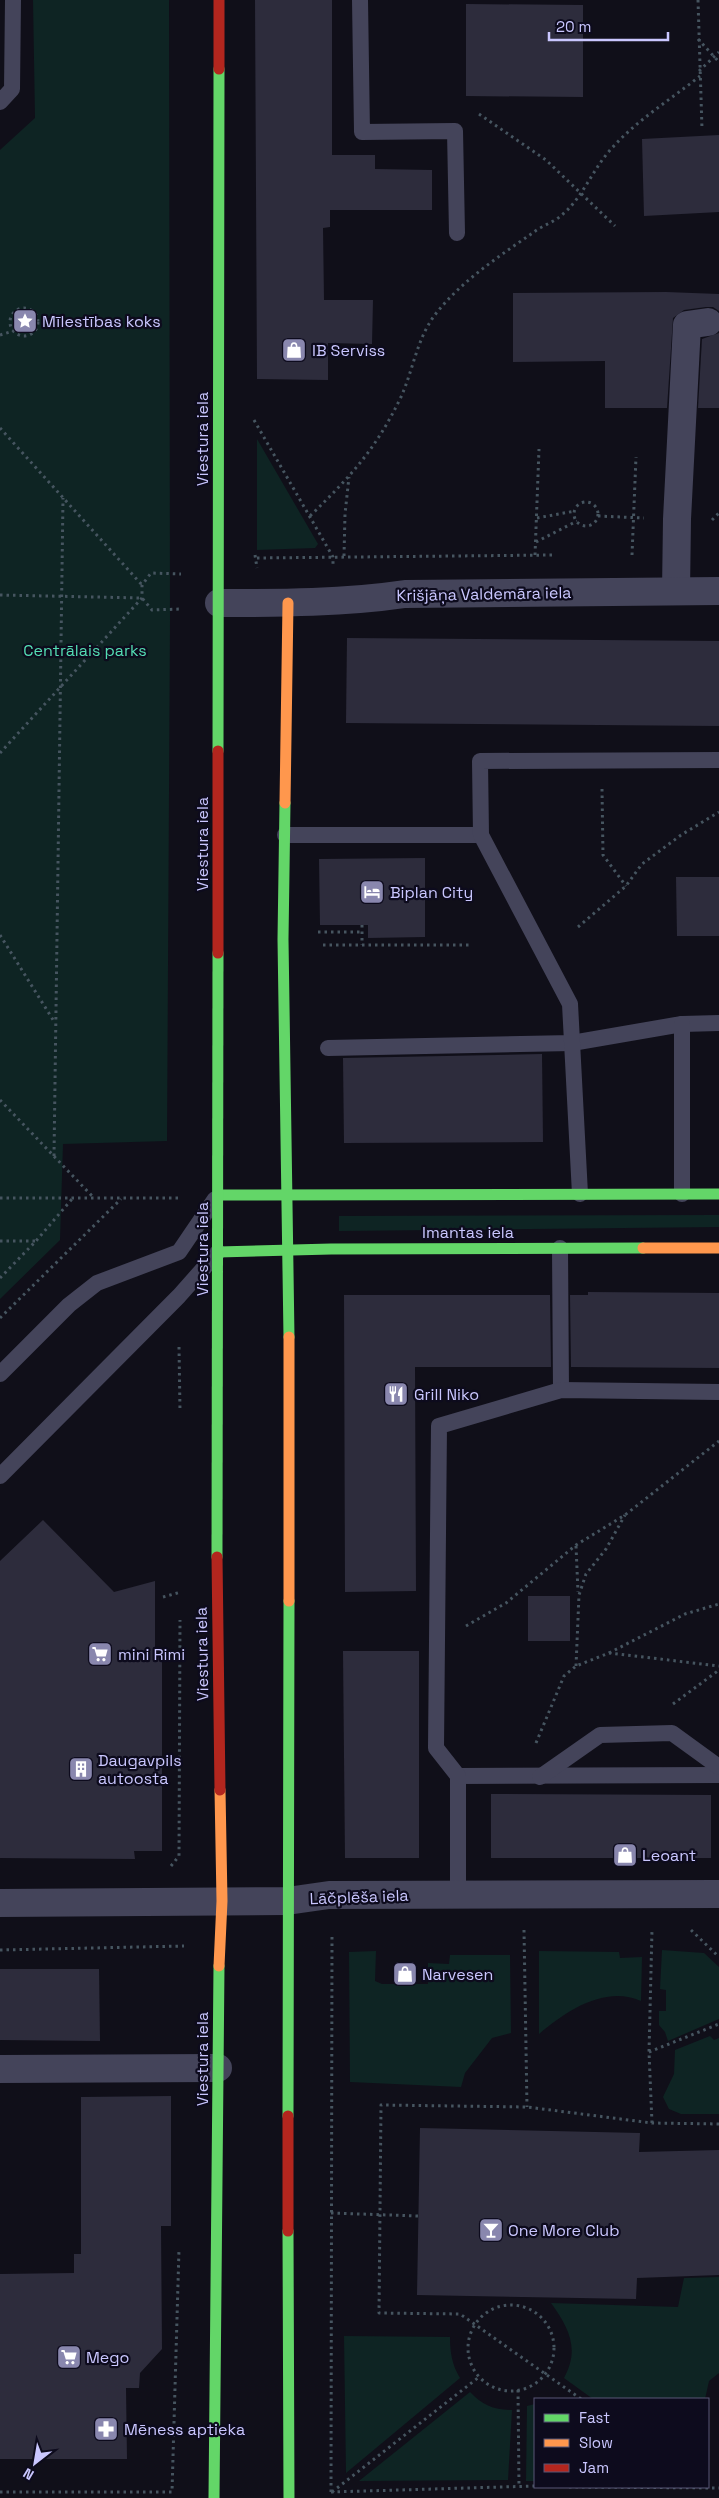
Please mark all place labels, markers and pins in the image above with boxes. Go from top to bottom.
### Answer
place icon: Mīlestības koks [12,308,38,334]
place label: Mīlestības koks [42,311,161,332]
shop icon: IB Serviss [281,337,307,363]
place label: IB Serviss [312,340,385,361]
hotel icon: Biplan City [359,879,385,905]
place label: Biplan City [390,882,473,903]
restaurant icon: Grill Niko [383,1381,409,1407]
place label: Grill Niko [414,1384,479,1405]
supermarket icon: mini Rimi [87,1641,113,1667]
place label: mini Rimi [118,1644,185,1665]
place label: Daugavpils autoosta [98,1750,182,1789]
building icon: Daugavpils autoosta [68,1756,94,1782]
shop icon: Leoant [612,1842,638,1868]
place label: Leoant [642,1845,696,1866]
shop icon: Narvesen [392,1961,418,1987]
place label: Narvesen [422,1964,493,1985]
bar icon: One More Club [478,2217,504,2243]
place label: One More Club [508,2220,619,2241]
supermarket icon: Mego [56,2344,82,2370]
place label: Mego [86,2347,129,2368]
pharmacy icon: Mēness aptieka [93,2416,119,2442]
place label: Mēness aptieka [124,2419,245,2440]

